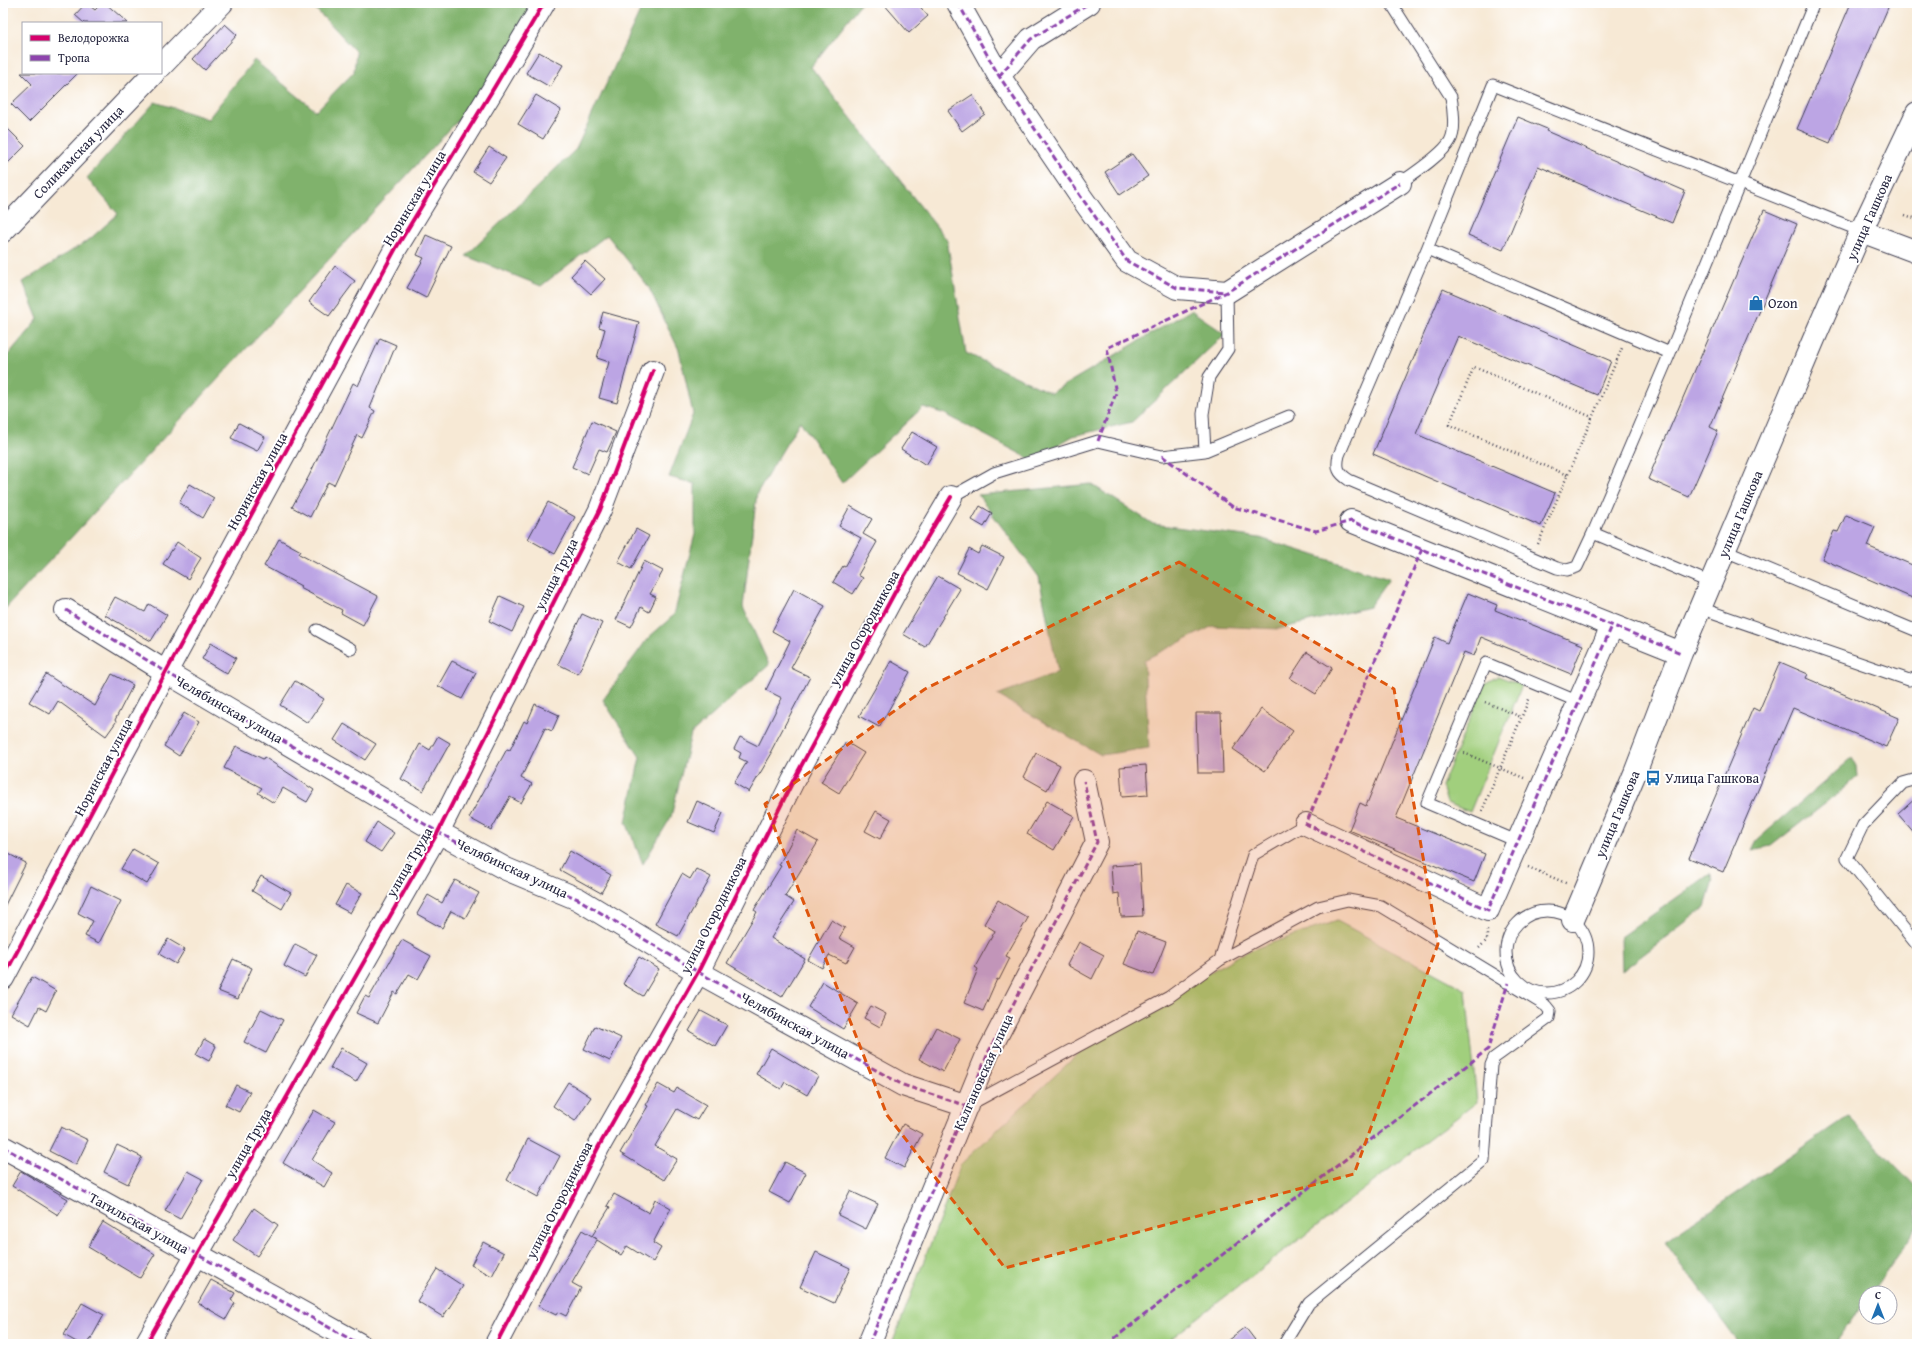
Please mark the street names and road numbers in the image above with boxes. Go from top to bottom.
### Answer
street label: Соликамская улица [28,101,128,203]
street label: Норинская улица [377,146,451,250]
street label: улица Гашкова [1841,170,1897,264]
street label: Норинская улица [222,428,292,533]
street label: улица Гашкова [1712,467,1767,562]
street label: улица Труда [529,535,583,614]
street label: улица Огородникова [823,566,904,690]
street label: Челябинская улица [171,670,287,748]
street label: Норинская улица [69,714,137,820]
street label: улица Гашкова [1589,767,1644,862]
street label: улица Труда [380,823,437,902]
street label: Челябинская улица [453,833,572,903]
street label: улица Огородникова [674,853,751,978]
street label: Челябинская улица [737,987,853,1063]
street label: Калгановская улица [948,1010,1018,1134]
street label: улица Труда [219,1104,276,1183]
street label: улица Огородникова [520,1138,597,1263]
street label: Тагильская улица [86,1187,193,1259]

